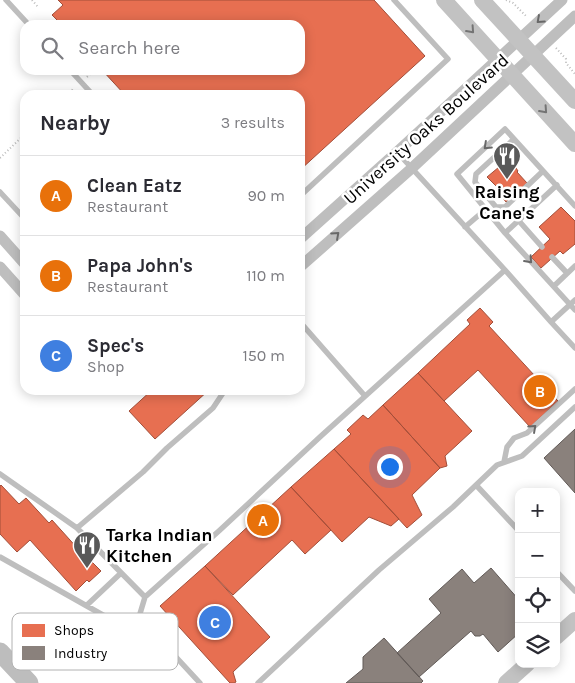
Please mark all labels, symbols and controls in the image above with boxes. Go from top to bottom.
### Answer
one-way arrow [537,14,546,23]
search box [20,20,305,75]
one-way arrow [465,24,474,33]
icon: search [38,34,66,62]
text: Search here [78,37,180,59]
street label: University Oaks Boulevard [339,49,513,209]
one-way arrow [538,104,547,113]
text: Nearby [40,111,110,135]
text: 3 results [221,113,285,132]
one-way arrow [483,140,492,149]
restaurant icon: Raising Cane's [492,141,522,180]
text: Clean Eatz [87,175,182,197]
place label: Raising Cane's [474,181,540,224]
text: A [51,186,61,205]
text: 90 m [247,186,285,205]
text: Restaurant [87,197,168,216]
one-way arrow [331,232,340,241]
one-way arrow [523,254,532,263]
text: Papa John's [87,255,193,277]
text: B [51,266,61,285]
text: 110 m [246,266,285,285]
text: Restaurant [87,277,168,296]
text: Spec's [87,335,144,357]
text: C [51,346,61,365]
text: 150 m [242,346,285,365]
text: Shop [87,357,124,376]
pin: B [524,372,556,410]
one-way arrow [527,425,536,434]
your location [377,454,403,480]
map controls [515,488,560,668]
button: + [515,488,560,533]
pin: A [247,501,279,539]
place label: Tarka Indian Kitchen [106,524,213,567]
restaurant icon: Tarka Indian Kitchen [72,530,102,569]
button: − [515,533,560,578]
button: locate [515,578,560,623]
pin: C [199,603,231,641]
legend [12,613,178,670]
text: Shops [54,622,94,639]
button: layers [515,623,560,668]
text: Industry [54,645,108,662]

